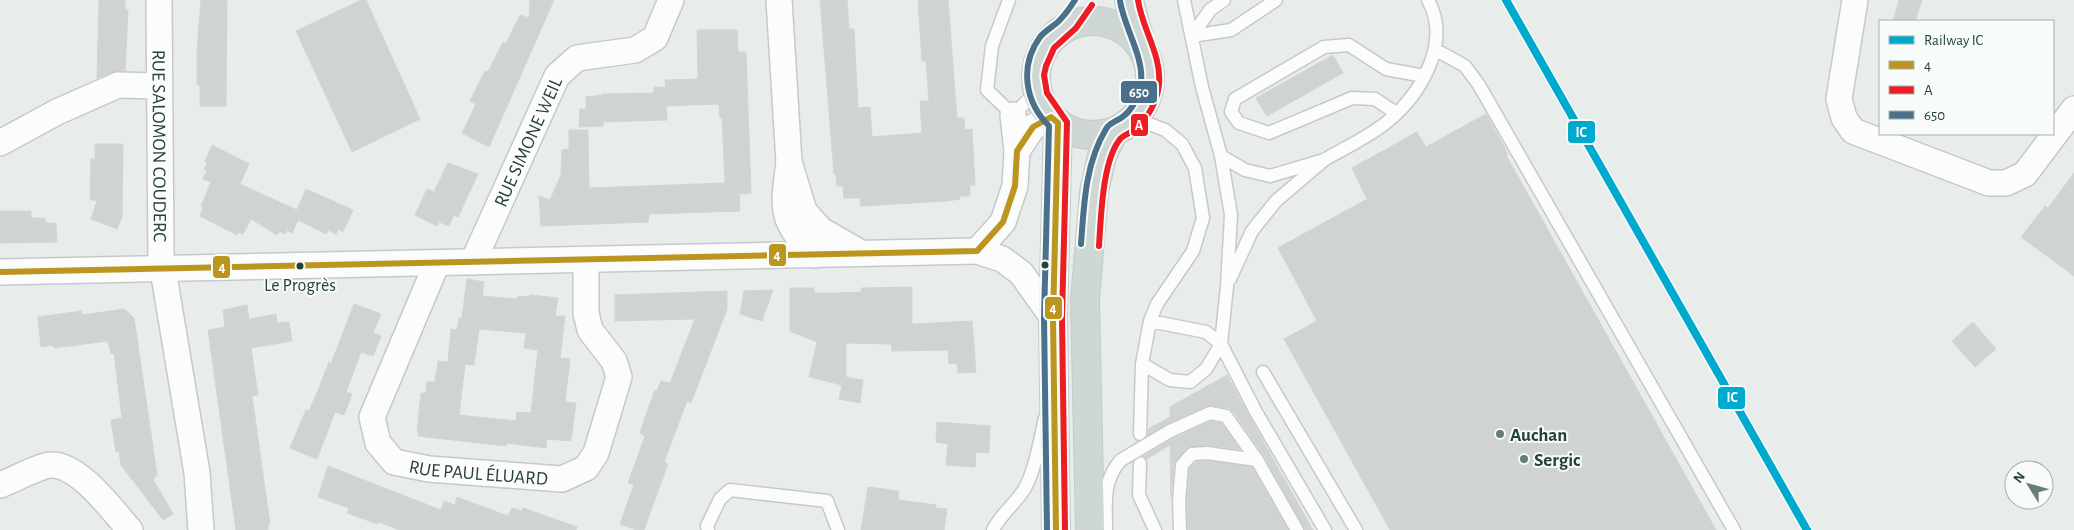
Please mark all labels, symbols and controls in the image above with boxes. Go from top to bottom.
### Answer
legend [1879,20,2054,135]
text: Railway IC [1924,33,1984,48]
street label: RUE SALOMON COUDERC [148,50,169,242]
text: 4 [1924,58,1931,73]
street label: RUE SIMONE WEIL [491,75,566,210]
line badge: 650 [1120,80,1158,104]
text: A [1924,83,1933,98]
text: 650 [1129,86,1149,100]
text: 650 [1924,108,1945,123]
line badge: A [1130,113,1149,137]
text: A [1135,119,1144,133]
line badge: IC [1567,120,1596,144]
text: IC [1575,126,1587,140]
line badge: 4 [768,243,787,267]
text: 4 [773,249,781,263]
line badge: 4 [212,255,231,279]
unlabelled marker [1040,260,1050,270]
text: 4 [218,261,226,275]
marker: Le Progrès [295,261,305,271]
place label: Le Progrès [264,277,336,295]
line badge: 4 [1044,296,1063,320]
text: 4 [1049,302,1057,316]
line badge: IC [1717,386,1746,410]
text: IC [1726,391,1738,405]
place label: Auchan [1510,426,1567,445]
marker: Auchan [1494,428,1506,440]
place label: Sergic [1534,451,1581,470]
marker: Sergic [1518,453,1530,465]
street label: RUE PAUL ÉLUARD [407,457,549,489]
north arrow [2004,460,2054,510]
text: N [2011,470,2028,486]

